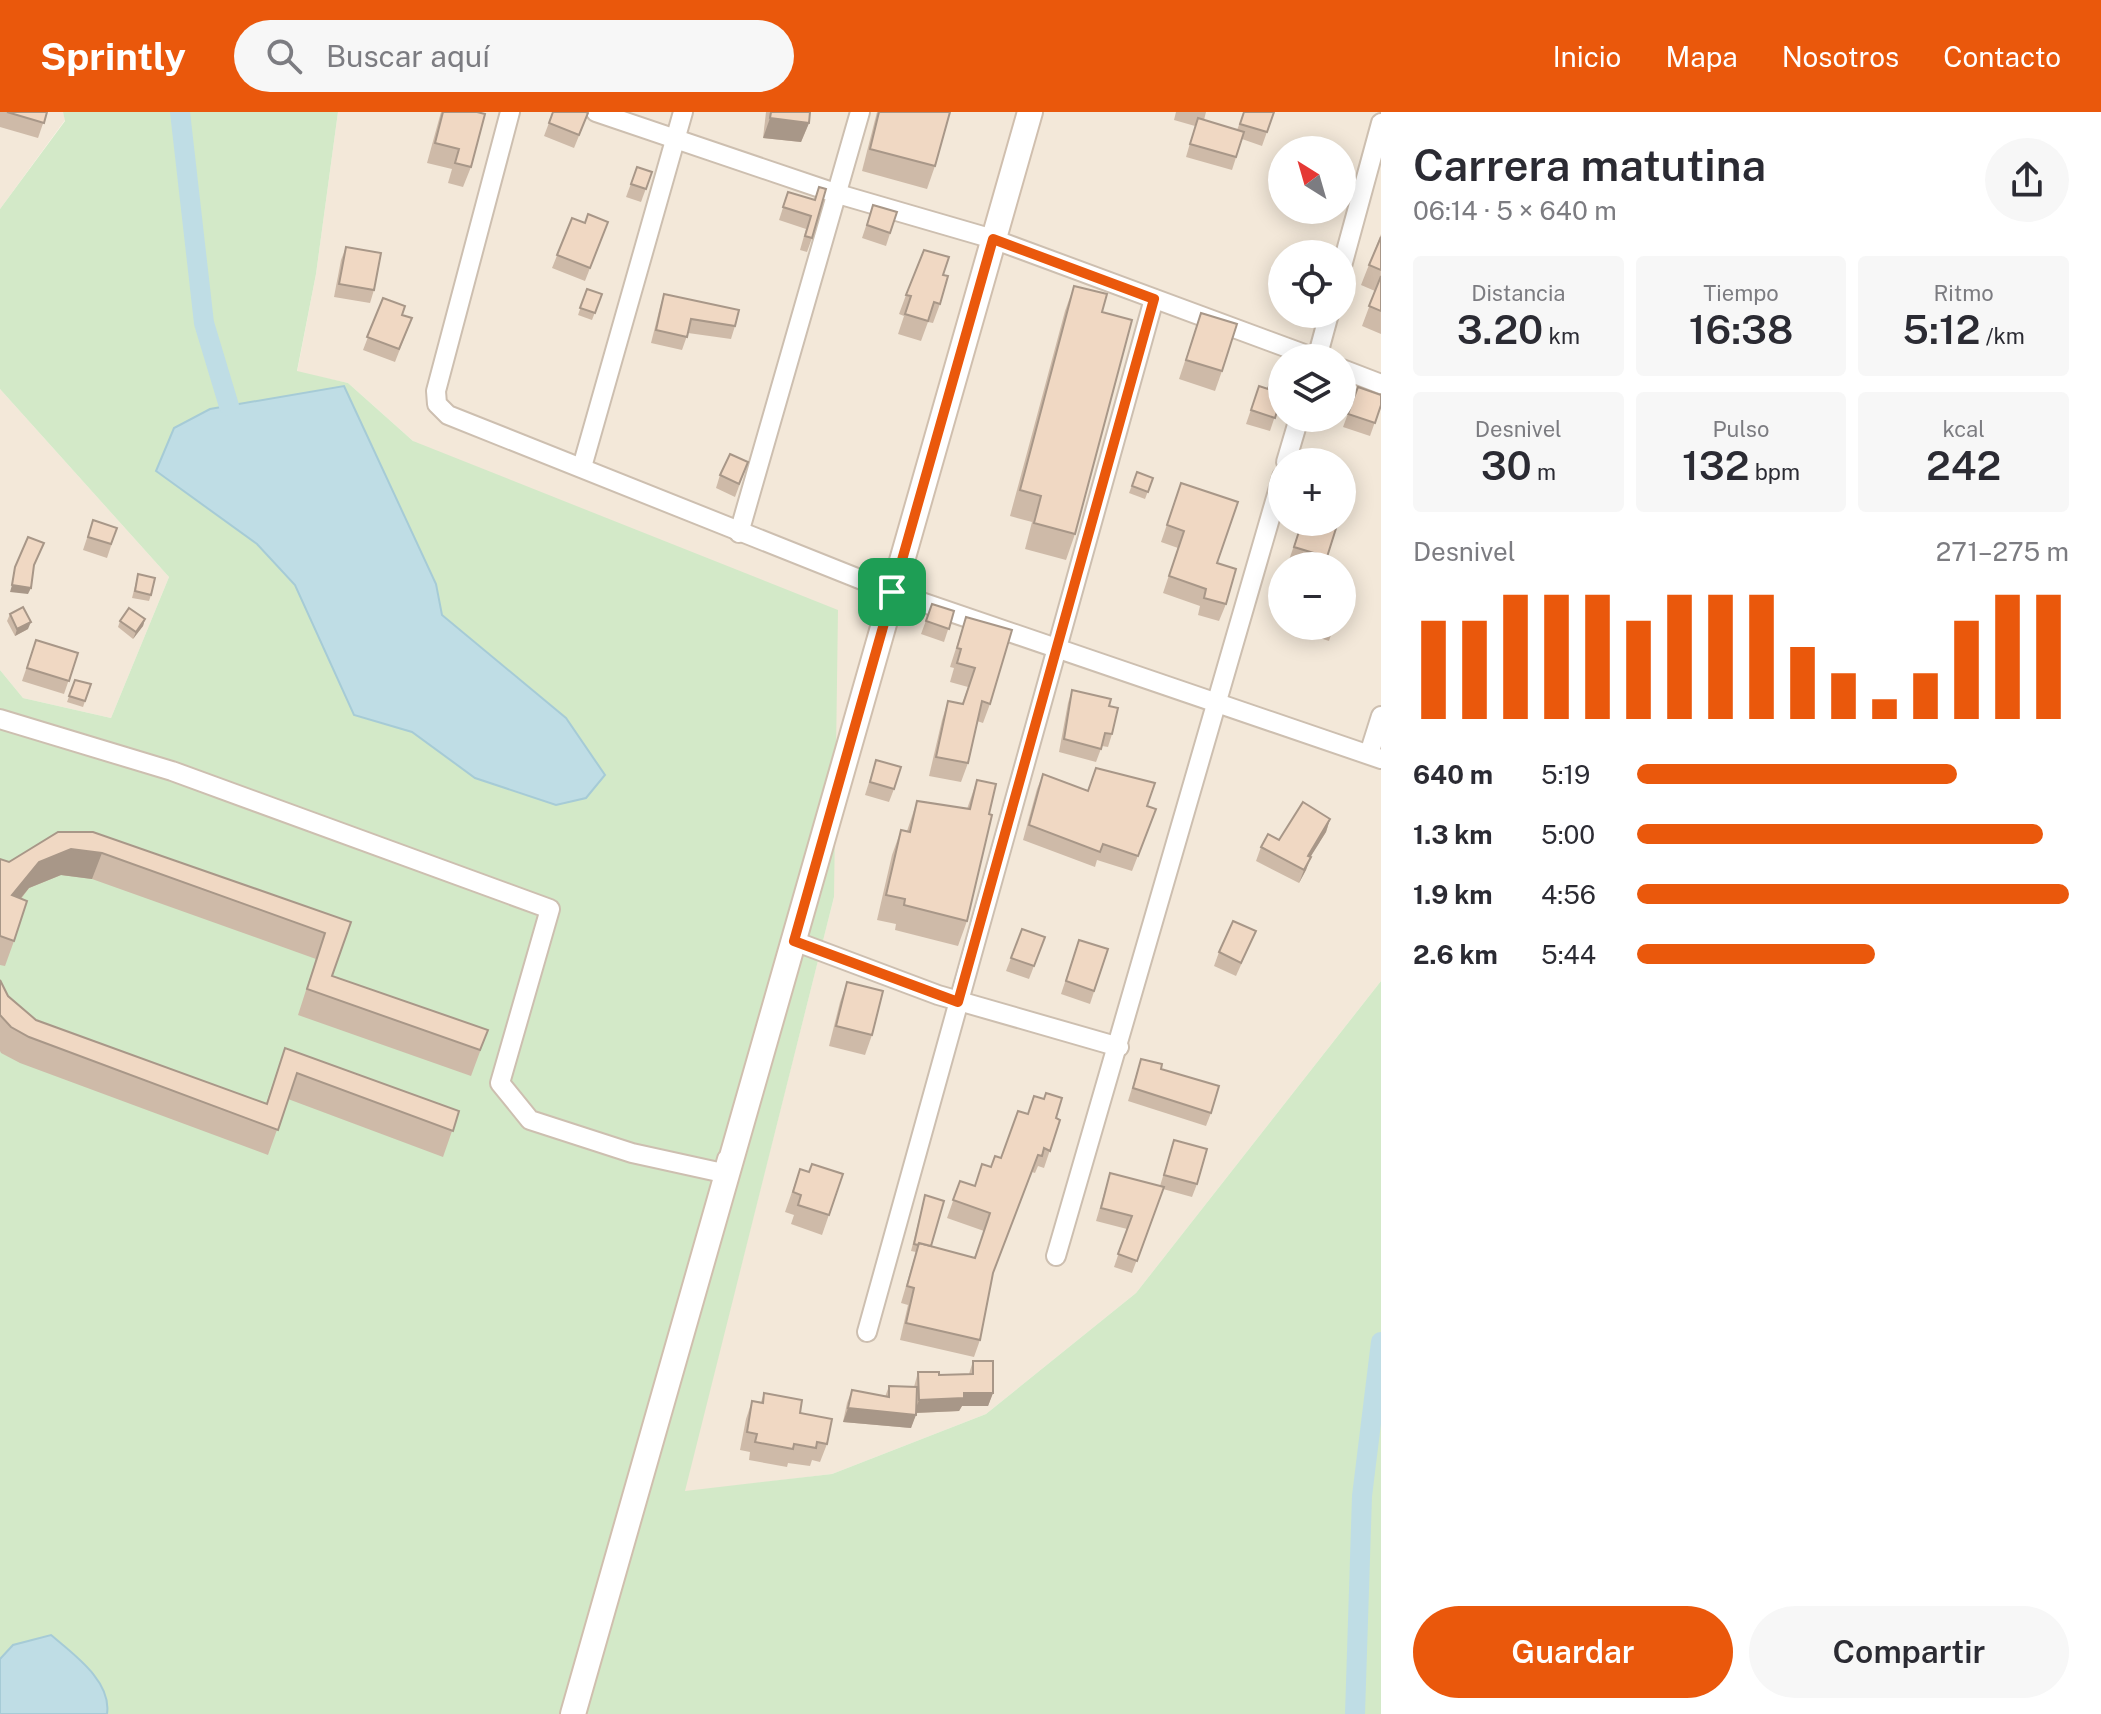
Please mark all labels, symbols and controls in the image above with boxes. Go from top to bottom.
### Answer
search box [234,20,794,92]
text: Sprintly [40,34,186,79]
icon: search [262,34,306,78]
text: Buscar aquí [326,38,490,74]
text: Inicio [1553,40,1621,73]
text: Mapa [1665,40,1738,73]
text: Nosotros [1782,40,1899,73]
text: Contacto [1943,40,2061,73]
north arrow [1268,136,1356,224]
map controls [1268,136,1356,640]
button: share [1985,138,2069,222]
text: Carrera matutina [1413,139,1766,191]
text: 06:14 · 5 × 640 m [1413,195,1617,226]
button: locate [1268,240,1356,328]
text: Distancia [1471,280,1566,306]
text: Tiempo [1703,280,1779,306]
text: Ritmo [1934,280,1994,306]
text: 3.20 [1457,306,1543,353]
text: 16:38 [1689,306,1793,353]
text: 5:12 [1903,306,1980,353]
text: km [1543,323,1580,349]
text: /km [1980,323,2025,349]
button: layers [1268,344,1356,432]
text: Desnivel [1475,416,1562,442]
text: Pulso [1713,416,1769,442]
text: kcal [1942,416,1985,442]
text: 30 [1481,442,1532,489]
text: 132 [1682,442,1749,489]
text: 242 [1926,442,2001,489]
button: + [1268,448,1356,536]
text: m [1532,459,1556,485]
text: bpm [1749,459,1800,485]
text: Desnivel [1413,536,1516,567]
text: 271–275 m [1936,536,2069,567]
button: − [1268,552,1356,640]
pin [858,558,926,626]
icon: arrive [870,570,914,614]
text: 640 m [1413,759,1493,790]
text: 5:19 [1541,759,1590,790]
text: 1.3 km [1413,819,1493,850]
text: 5:00 [1541,819,1595,850]
text: 1.9 km [1413,879,1492,910]
text: 4:56 [1541,879,1596,910]
text: 2.6 km [1413,939,1498,970]
text: 5:44 [1541,939,1596,970]
button: Guardar [1413,1606,1733,1698]
button: Compartir [1749,1606,2069,1698]

